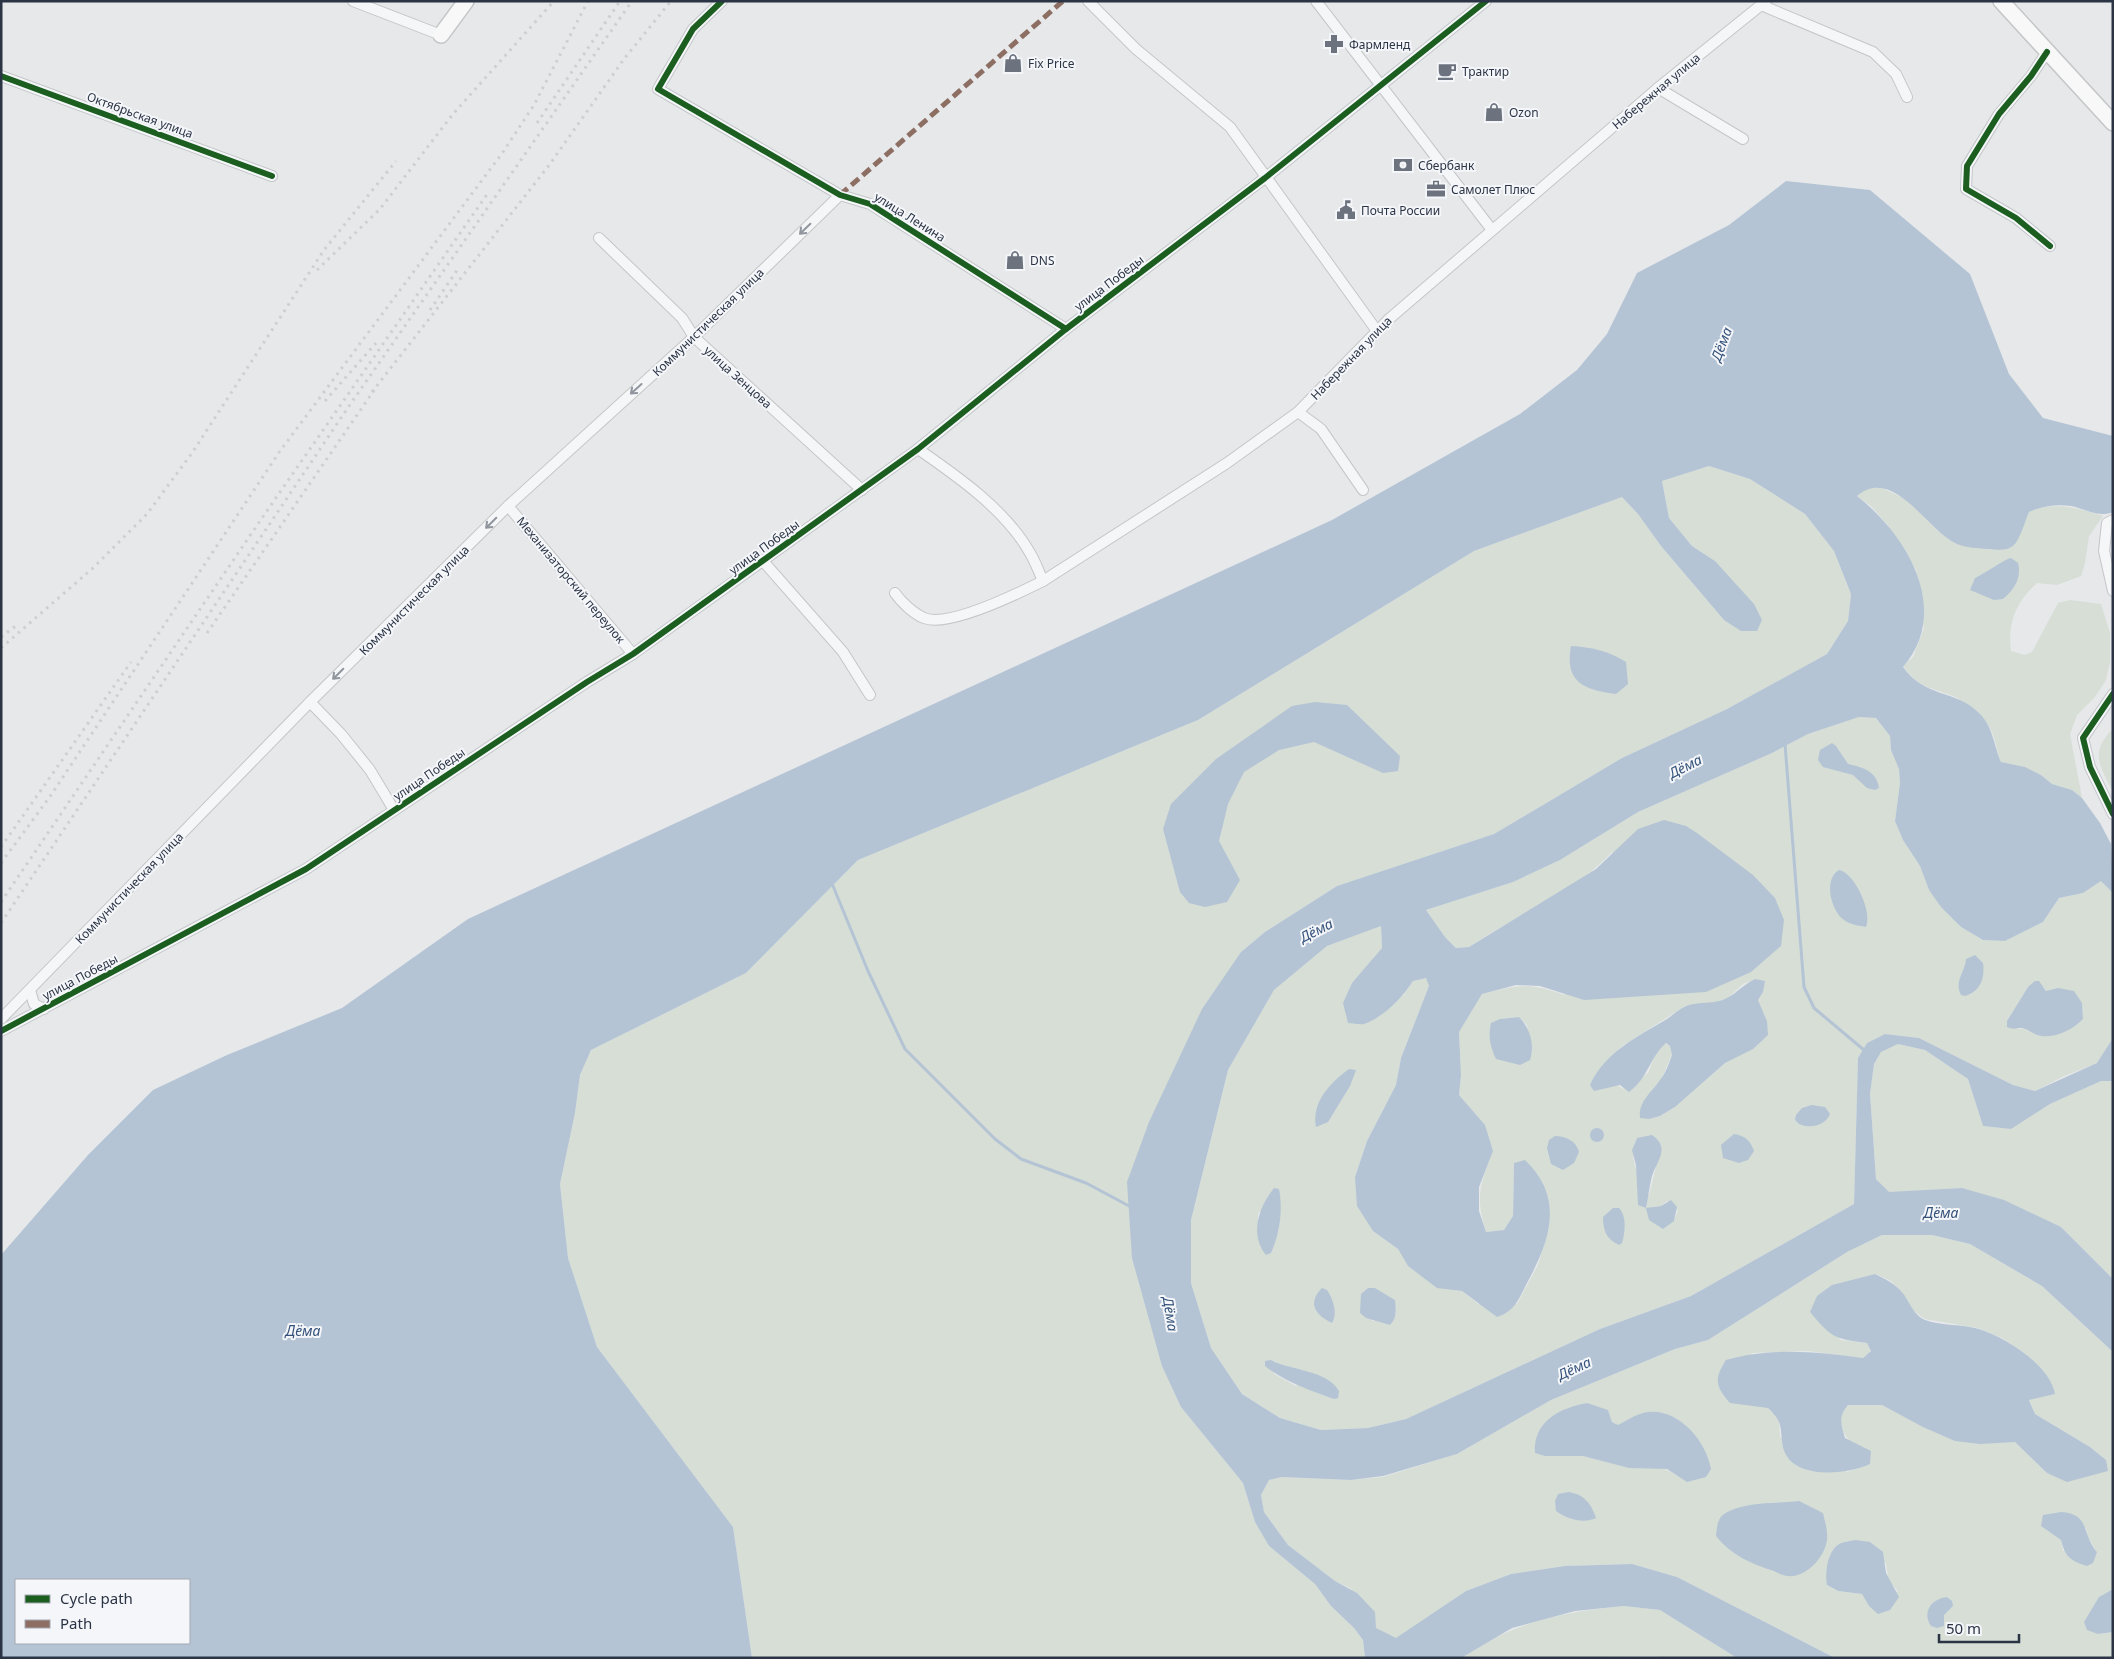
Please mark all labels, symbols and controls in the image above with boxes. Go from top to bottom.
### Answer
pharmacy icon: Фармленд [1323,33,1345,55]
place label: Фармленд [1349,36,1411,53]
street label: Набережная улица [1608,49,1704,133]
shop icon: Fix Price [1002,52,1024,74]
place label: Fix Price [1028,55,1075,72]
cafe icon: Трактир [1436,60,1458,82]
place label: Трактир [1462,63,1509,80]
street label: Октябрьская улица [85,88,195,142]
shop icon: Ozon [1483,101,1505,123]
place label: Ozon [1509,104,1539,121]
bank icon: Сбербанк [1392,154,1414,176]
place label: Сбербанк [1418,157,1475,174]
office icon: Самолет Плюс [1425,178,1447,200]
place label: Самолет Плюс [1451,181,1535,198]
street label: улица Ленина [871,188,949,246]
public building icon: Почта России [1335,199,1357,221]
place label: Почта России [1361,202,1440,219]
one-way arrow [798,223,811,235]
shop icon: DNS [1004,249,1026,271]
street label: улица Победы [1071,251,1147,315]
place label: DNS [1030,252,1055,269]
street label: Коммунистическая улица [648,264,768,380]
street label: Набережная улица [1307,312,1395,404]
water label: Дёма [1705,324,1736,366]
street label: улица Зенцова [700,342,776,412]
one-way arrow [630,383,643,395]
street label: Механизаторский переулок [513,513,630,648]
street label: улица Победы [725,516,803,578]
one-way arrow [485,517,497,529]
street label: Коммунистическая улица [355,541,473,659]
one-way arrow [332,668,345,680]
street label: улица Победы [390,744,468,804]
water label: Дёма [1663,750,1705,783]
street label: Коммунистическая улица [71,828,187,948]
water label: Дёма [1294,914,1336,947]
street label: улица Победы [39,950,121,1004]
water label: Дёма [1922,1203,1959,1222]
water label: Дёма [1159,1293,1183,1333]
water label: Дёма [284,1321,321,1340]
water label: Дёма [1552,1352,1594,1385]
legend [15,1579,190,1644]
text: Cycle path [60,1588,133,1608]
scale bar [1939,1612,2019,1644]
text: Path [60,1613,92,1633]
text: 50 m [1946,1618,1981,1638]

